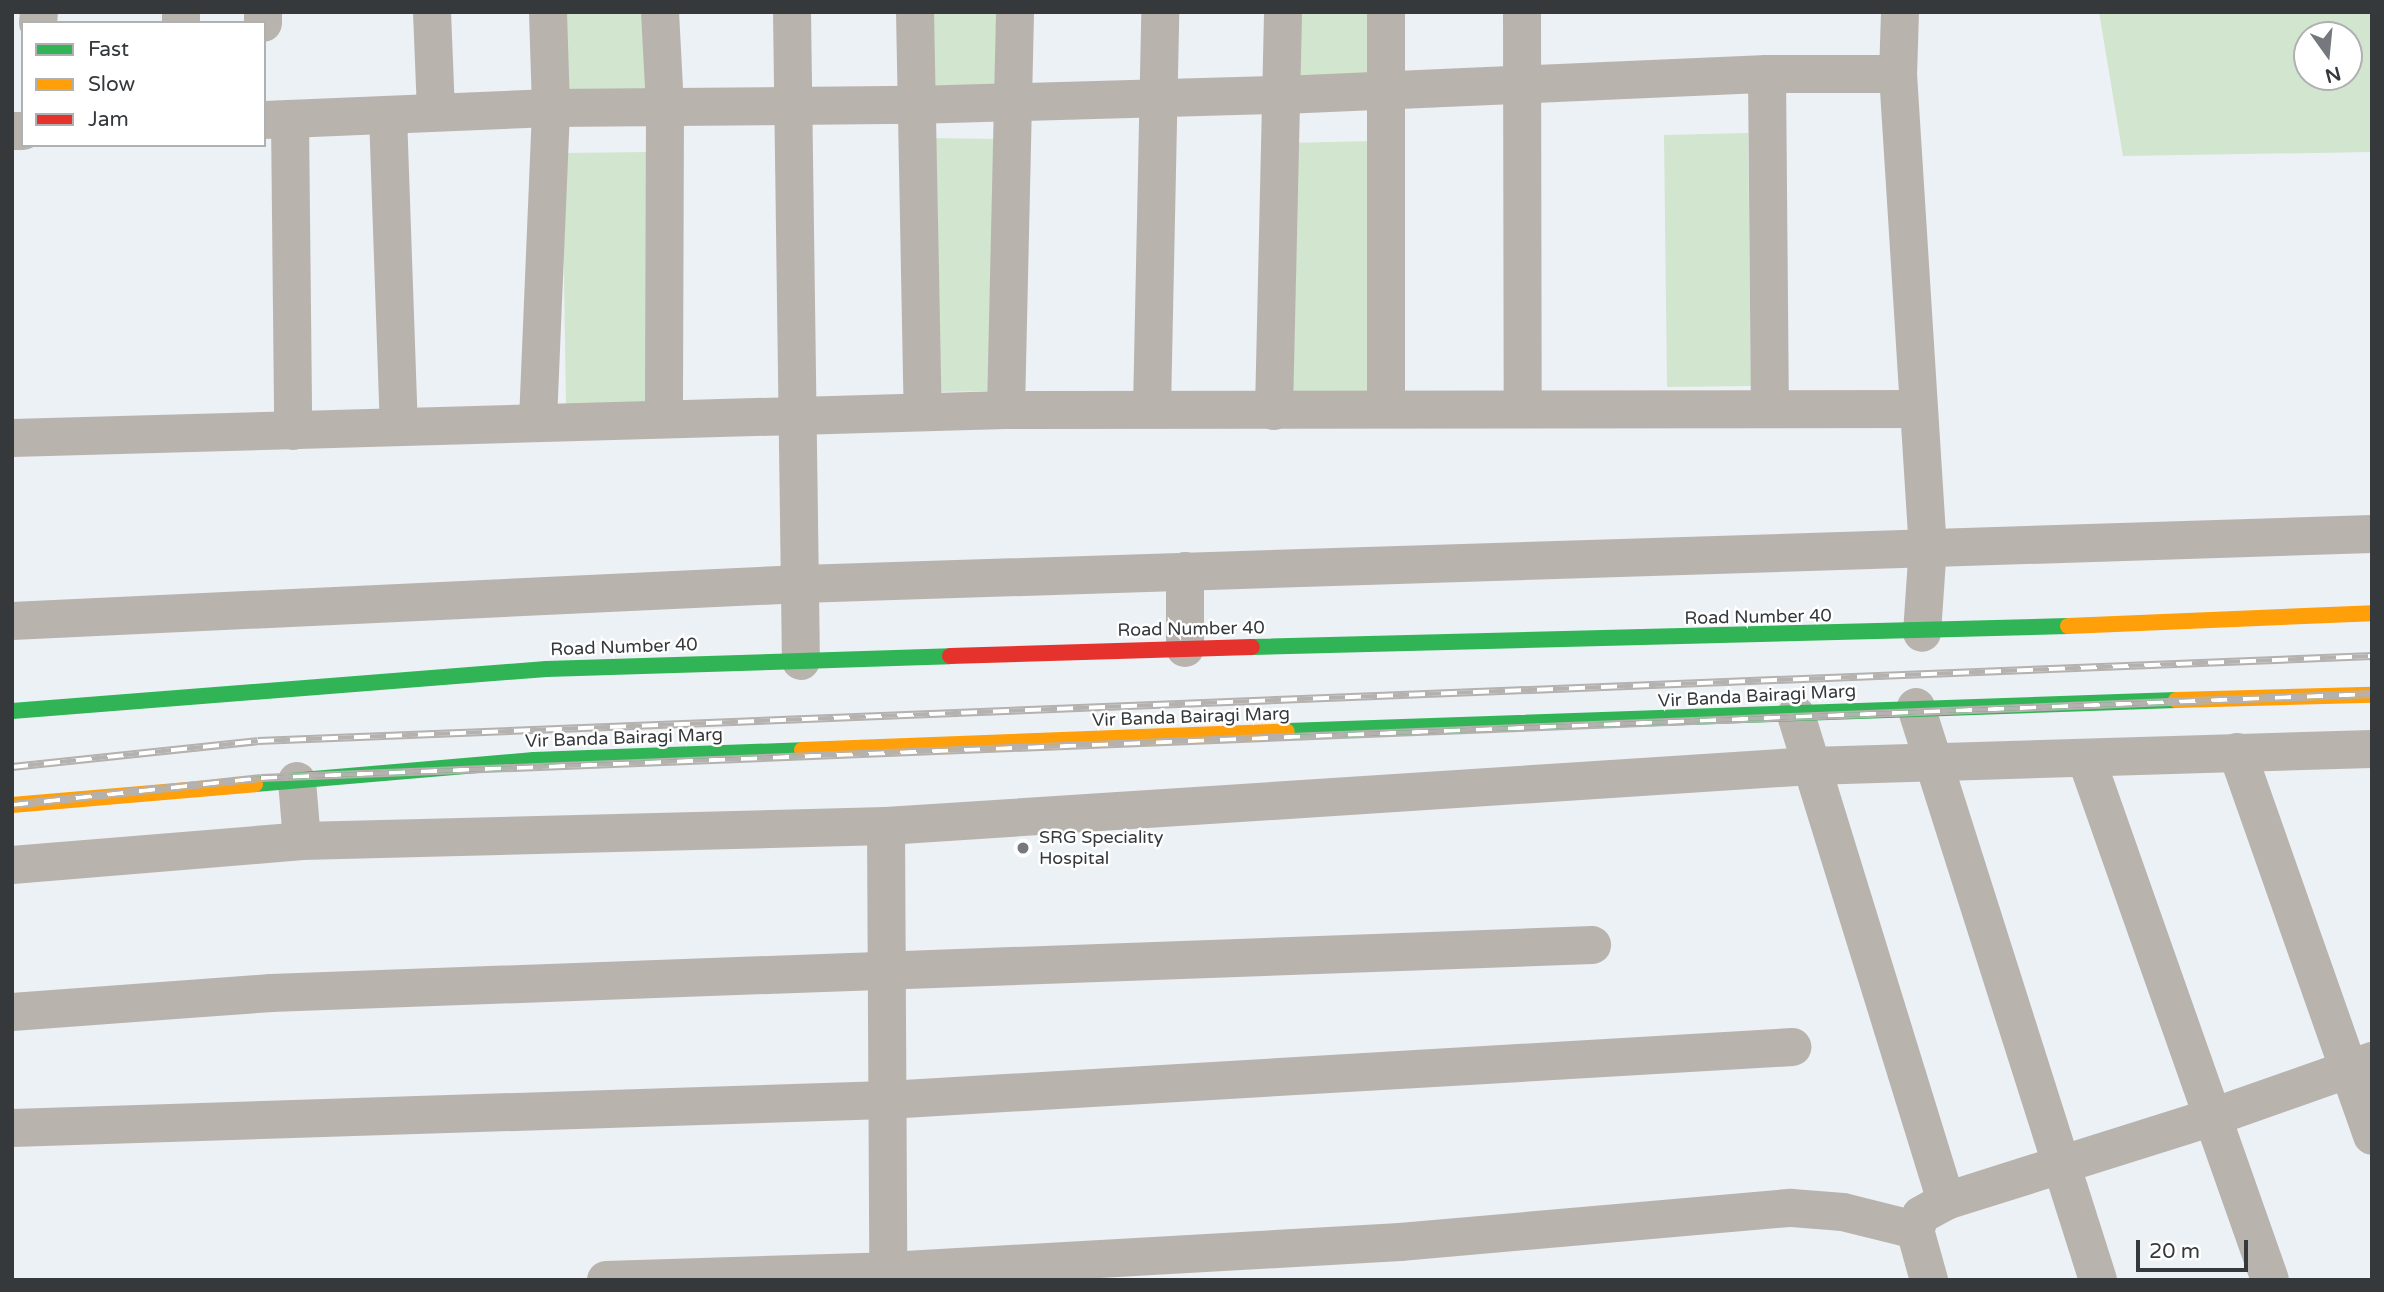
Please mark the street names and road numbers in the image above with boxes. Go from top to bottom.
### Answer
street label: Road Number 40 [1684,605,1832,629]
street label: Road Number 40 [1117,617,1265,641]
street label: Road Number 40 [550,634,698,660]
street label: Vir Banda Bairagi Marg [1657,680,1857,712]
street label: Vir Banda Bairagi Marg [1092,703,1290,731]
street label: Vir Banda Bairagi Marg [525,724,723,752]

